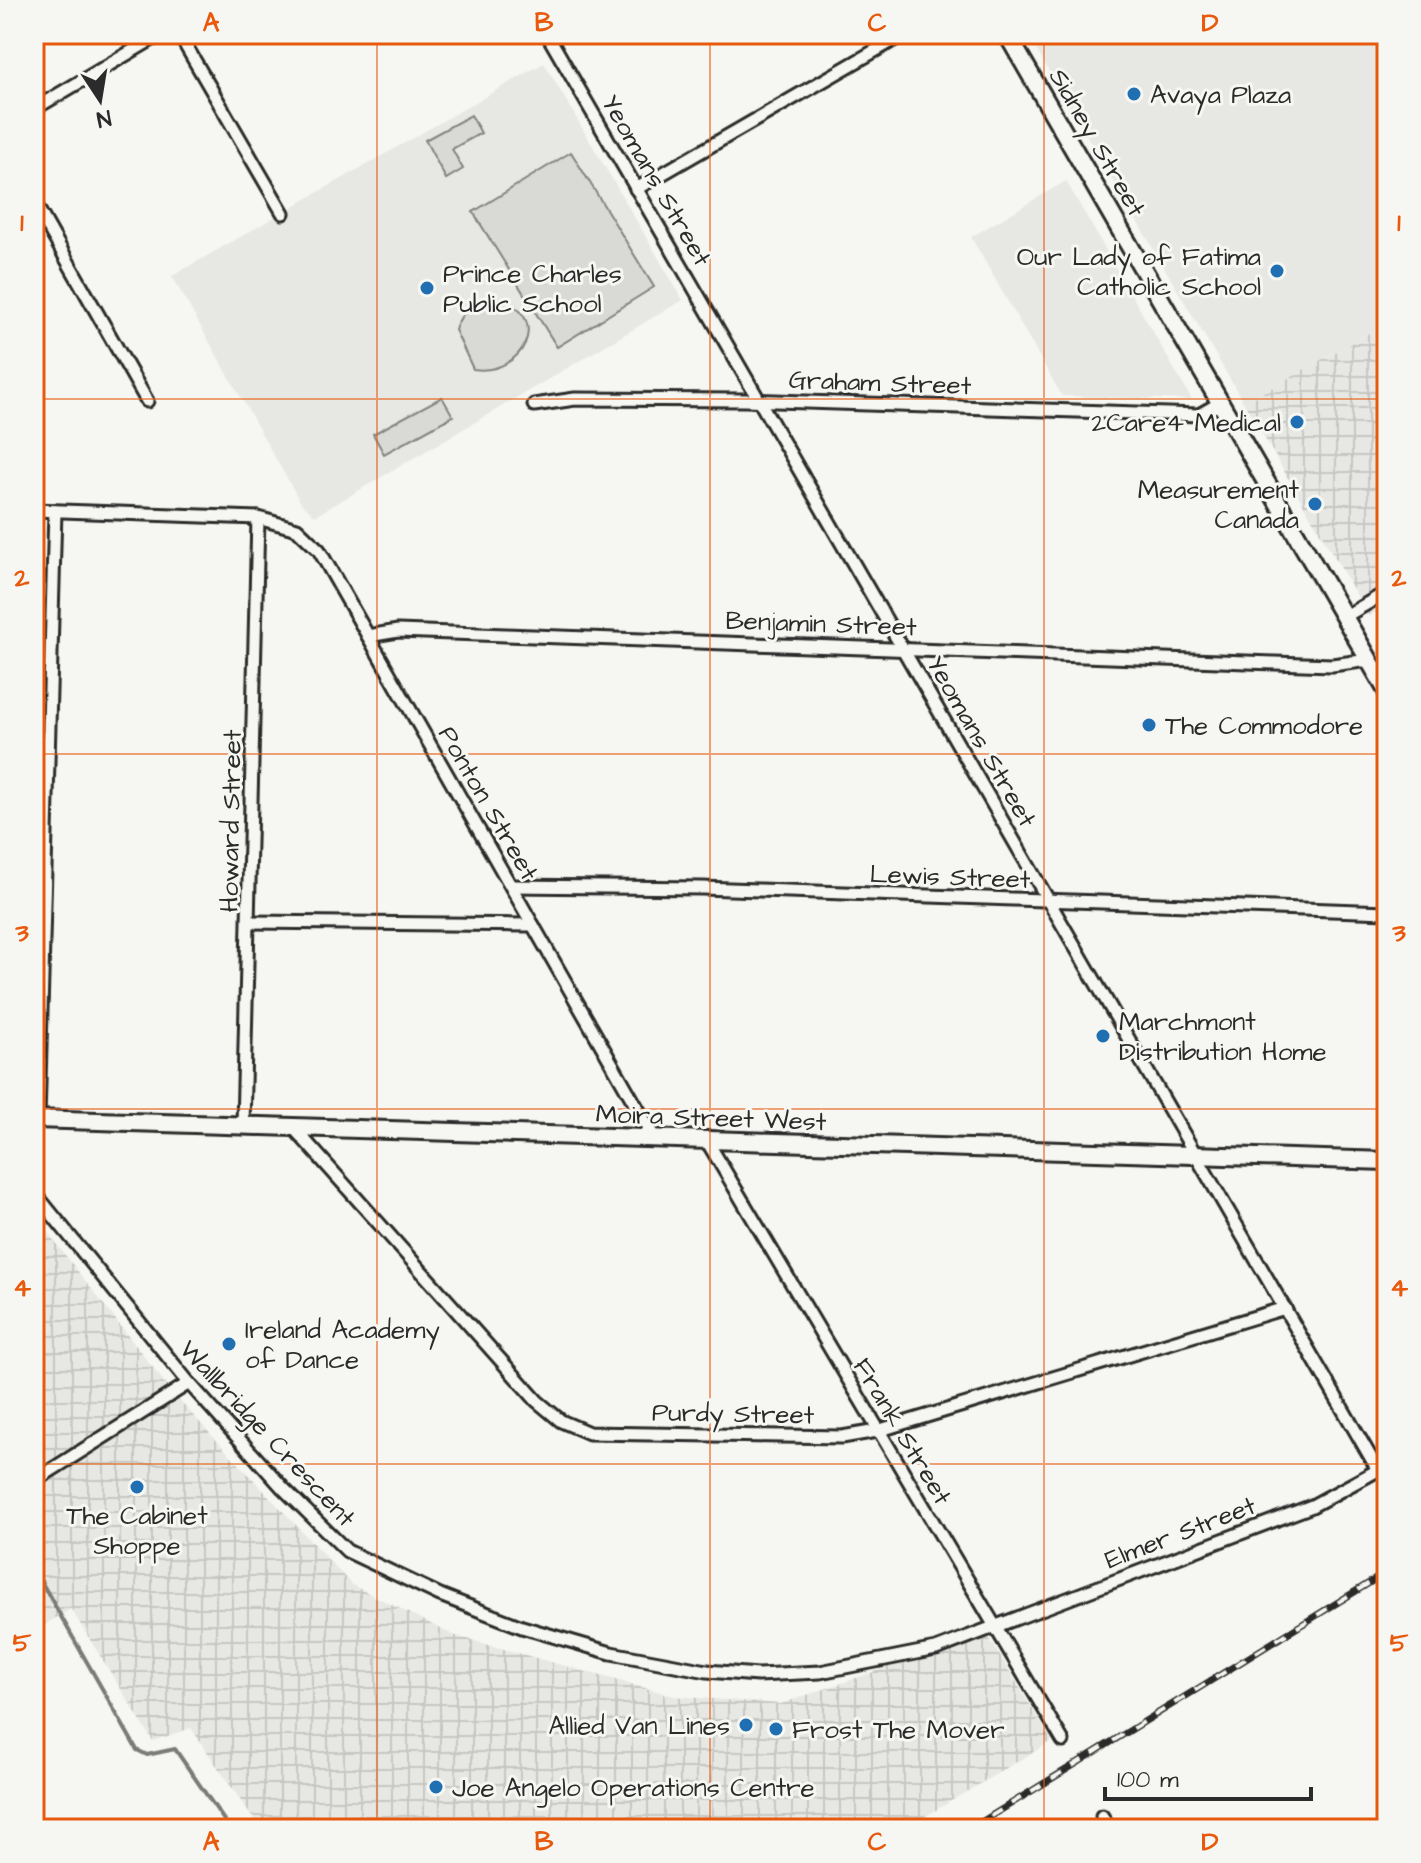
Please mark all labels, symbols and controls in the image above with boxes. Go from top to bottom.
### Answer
text: A [203,5,220,41]
text: B [535,5,554,41]
text: C [868,5,887,41]
text: D [1202,5,1219,41]
north arrow [60,60,140,140]
street label: Sidney Street [1038,62,1154,225]
place label: Avaya Plaza [1150,77,1291,115]
marker: Avaya Plaza [1125,85,1143,103]
street label: Yeomans Street [592,88,720,273]
text: N [94,102,114,135]
text: 1 [20,205,24,241]
text: 1 [1397,205,1401,241]
place label: Our Lady of Fatima Catholic School [1017,239,1261,305]
place label: Prince Charles Public School [443,256,622,322]
marker: Our Lady of Fatima Catholic School [1268,262,1286,280]
marker: Prince Charles Public School [418,279,436,297]
street label: Graham Street [788,362,972,404]
place label: 2Care4 Medical [1091,405,1281,441]
marker: 2Care4 Medical [1288,413,1306,431]
place label: Measurement Canada [1138,472,1299,538]
marker: Measurement Canada [1306,495,1324,513]
text: 2 [14,560,30,596]
text: 2 [1391,560,1407,596]
street label: Benjamin Street [725,603,918,645]
street label: Yeomans Street [917,649,1045,834]
place label: The Commodore [1165,708,1363,744]
marker: The Commodore [1140,716,1158,734]
street label: Ponton Street [429,720,547,888]
street label: Howard Street [211,729,251,913]
street label: Lewis Street [869,856,1031,898]
text: 3 [14,915,29,951]
text: 3 [1391,915,1406,951]
place label: Marchmont Distribution Home [1119,1004,1327,1070]
marker: Marchmont Distribution Home [1094,1027,1112,1045]
street label: Moira Street West [595,1096,827,1140]
text: 4 [13,1270,31,1306]
text: 4 [1390,1270,1408,1306]
place label: Ireland Academy of Dance [245,1312,440,1378]
street label: Wallbridge Crescent [169,1332,364,1537]
marker: Ireland Academy of Dance [220,1335,238,1353]
street label: Frank Street [844,1351,960,1512]
street label: Purdy Street [651,1395,815,1435]
marker: The Cabinet Shoppe [128,1478,146,1496]
street label: Elmer Street [1100,1488,1261,1578]
place label: The Cabinet Shoppe [66,1498,208,1564]
text: 5 [13,1625,32,1661]
text: 5 [1390,1625,1409,1661]
place label: Allied Van Lines [548,1708,730,1744]
place label: Frost The Mover [792,1712,1005,1748]
marker: Allied Van Lines [737,1716,755,1734]
marker: Frost The Mover [767,1720,785,1738]
scale bar [1105,1751,1311,1801]
text: 100 m [1117,1763,1179,1797]
place label: Joe Angelo Operations Centre [452,1770,815,1808]
marker: Joe Angelo Operations Centre [427,1778,445,1796]
text: A [203,1824,220,1860]
text: B [535,1824,554,1860]
text: C [868,1824,887,1860]
text: D [1202,1824,1219,1860]

